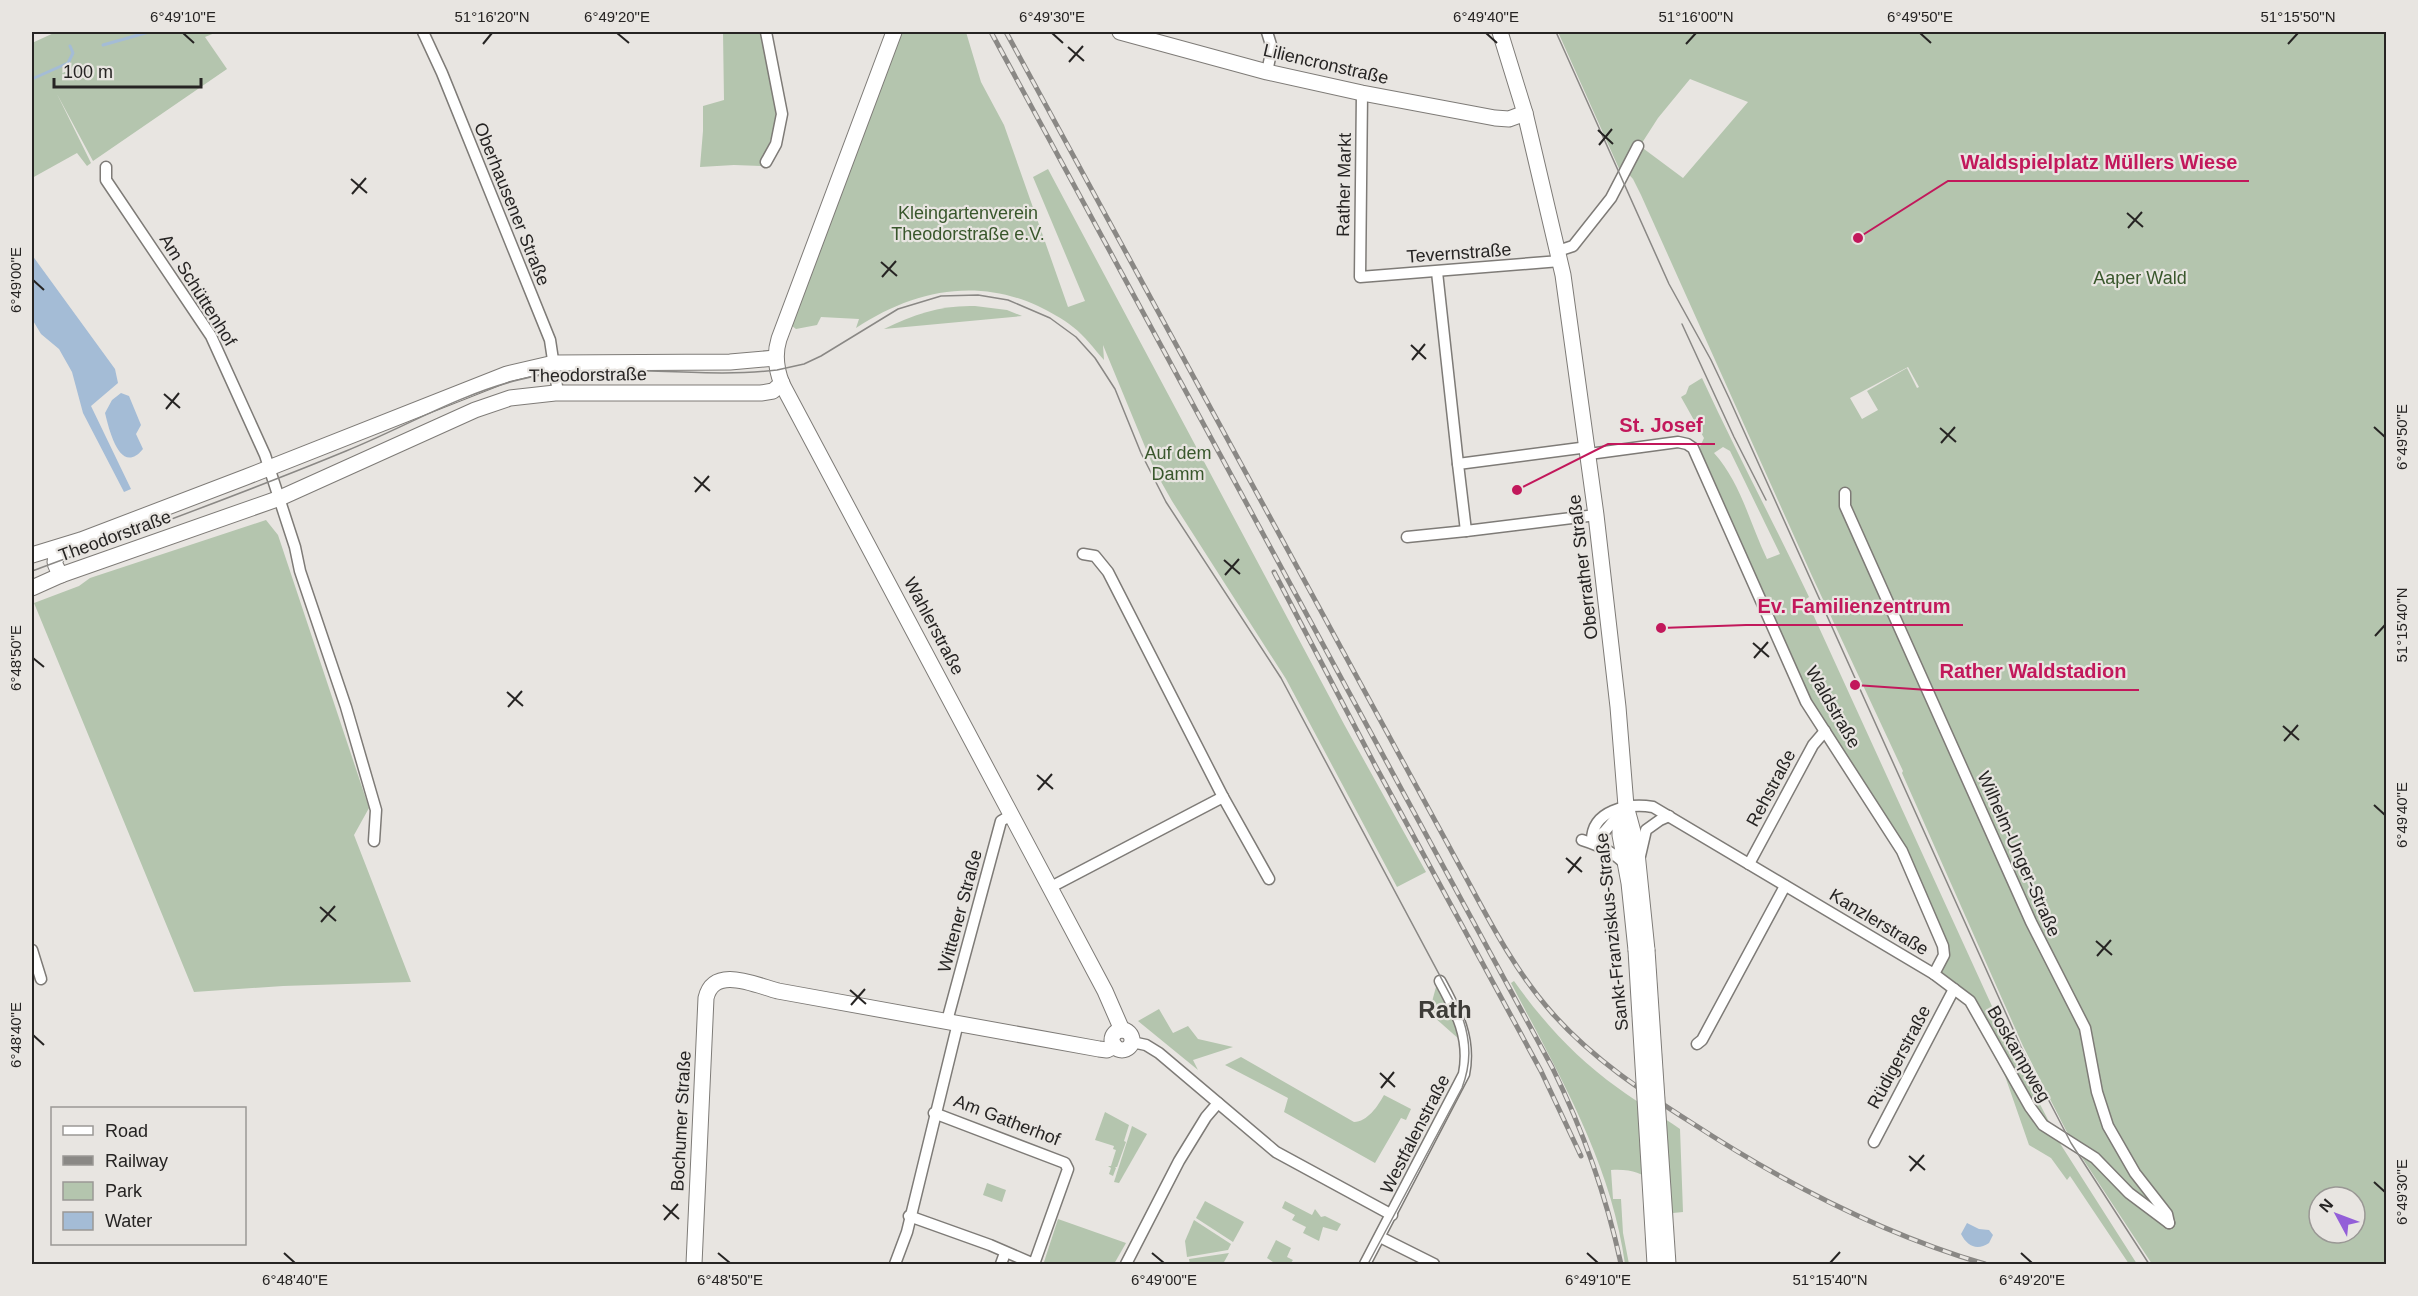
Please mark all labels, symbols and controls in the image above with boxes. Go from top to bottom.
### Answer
text: 6°49'10"E [150,8,216,25]
text: 51°16'20"N [454,8,530,25]
text: 6°49'20"E [584,8,650,25]
text: 6°49'30"E [1019,8,1085,25]
text: 6°49'40"E [1453,8,1519,25]
text: 51°16'00"N [1658,8,1734,25]
text: 6°49'50"E [1887,8,1953,25]
text: 51°15'50"N [2260,8,2336,25]
street label: Liliencronstraße [1261,40,1391,88]
scale bar [54,51,201,89]
text: 100 m [63,62,113,82]
street label: Oberhausener Straße [470,120,554,288]
street label: Rather Markt [1333,133,1355,237]
callout: Waldspielplatz Müllers Wiese [1948,143,2249,181]
text: Waldspielplatz Müllers Wiese [1961,151,2237,173]
park label: Kleingartenverein Theodorstraße e.V. [891,203,1045,244]
street label: Am Schüttenhof [156,230,241,350]
street label: Tevernstraße [1406,239,1512,267]
text: 6°49'00"E [7,247,24,313]
park label: Aaper Wald [2093,268,2187,288]
street label: Theodorstraße [529,364,647,386]
text: 6°49'50"E [2393,404,2410,470]
callout: St. Josef [1608,406,1715,444]
text: St. Josef [1619,414,1703,436]
park label: Auf dem Damm [1144,443,1212,484]
street label: Oberrather Straße [1564,493,1602,641]
street label: Theodorstraße [56,506,174,566]
street label: Wahlerstraße [900,574,968,678]
callout: Ev. Familienzentrum [1746,587,1963,625]
text: 51°15'40"N [2393,587,2410,663]
text: Ev. Familienzentrum [1757,595,1951,617]
text: 6°48'50"E [7,625,24,691]
callout: Rather Waldstadion [1928,652,2139,690]
text: Rather Waldstadion [1939,660,2127,682]
street label: Waldstraße [1801,662,1865,752]
street label: Rehstraße [1742,746,1800,830]
street label: Wilhelm-Unger-Straße [1973,768,2065,940]
text: 6°49'40"E [2393,782,2410,848]
street label: Sankt-Franziskus-Straße [1592,832,1632,1032]
street label: Wittener Straße [934,848,986,974]
street label: Kanzlerstraße [1826,885,1932,959]
district label: Rath [1418,996,1472,1023]
text: 6°48'40"E [7,1002,24,1068]
street label: Rüdigerstraße [1863,1002,1935,1112]
street label: Boskampweg [1983,1002,2055,1106]
street label: Bochumer Straße [667,1050,695,1192]
street label: Westfalenstraße [1376,1071,1454,1197]
street label: Am Gatherhof [951,1091,1064,1150]
legend [51,1107,246,1245]
text: Road [105,1121,148,1141]
text: Railway [105,1151,168,1171]
text: 6°49'30"E [2393,1159,2410,1225]
text: Park [105,1181,143,1201]
north arrow [2307,1185,2367,1245]
text: N [2316,1196,2336,1215]
text: Water [105,1211,152,1231]
text: 6°48'40"E [262,1271,328,1288]
text: 6°48'50"E [697,1271,763,1288]
text: 6°49'00"E [1131,1271,1197,1288]
text: 6°49'10"E [1565,1271,1631,1288]
text: 51°15'40"N [1792,1271,1868,1288]
text: 6°49'20"E [1999,1271,2065,1288]

